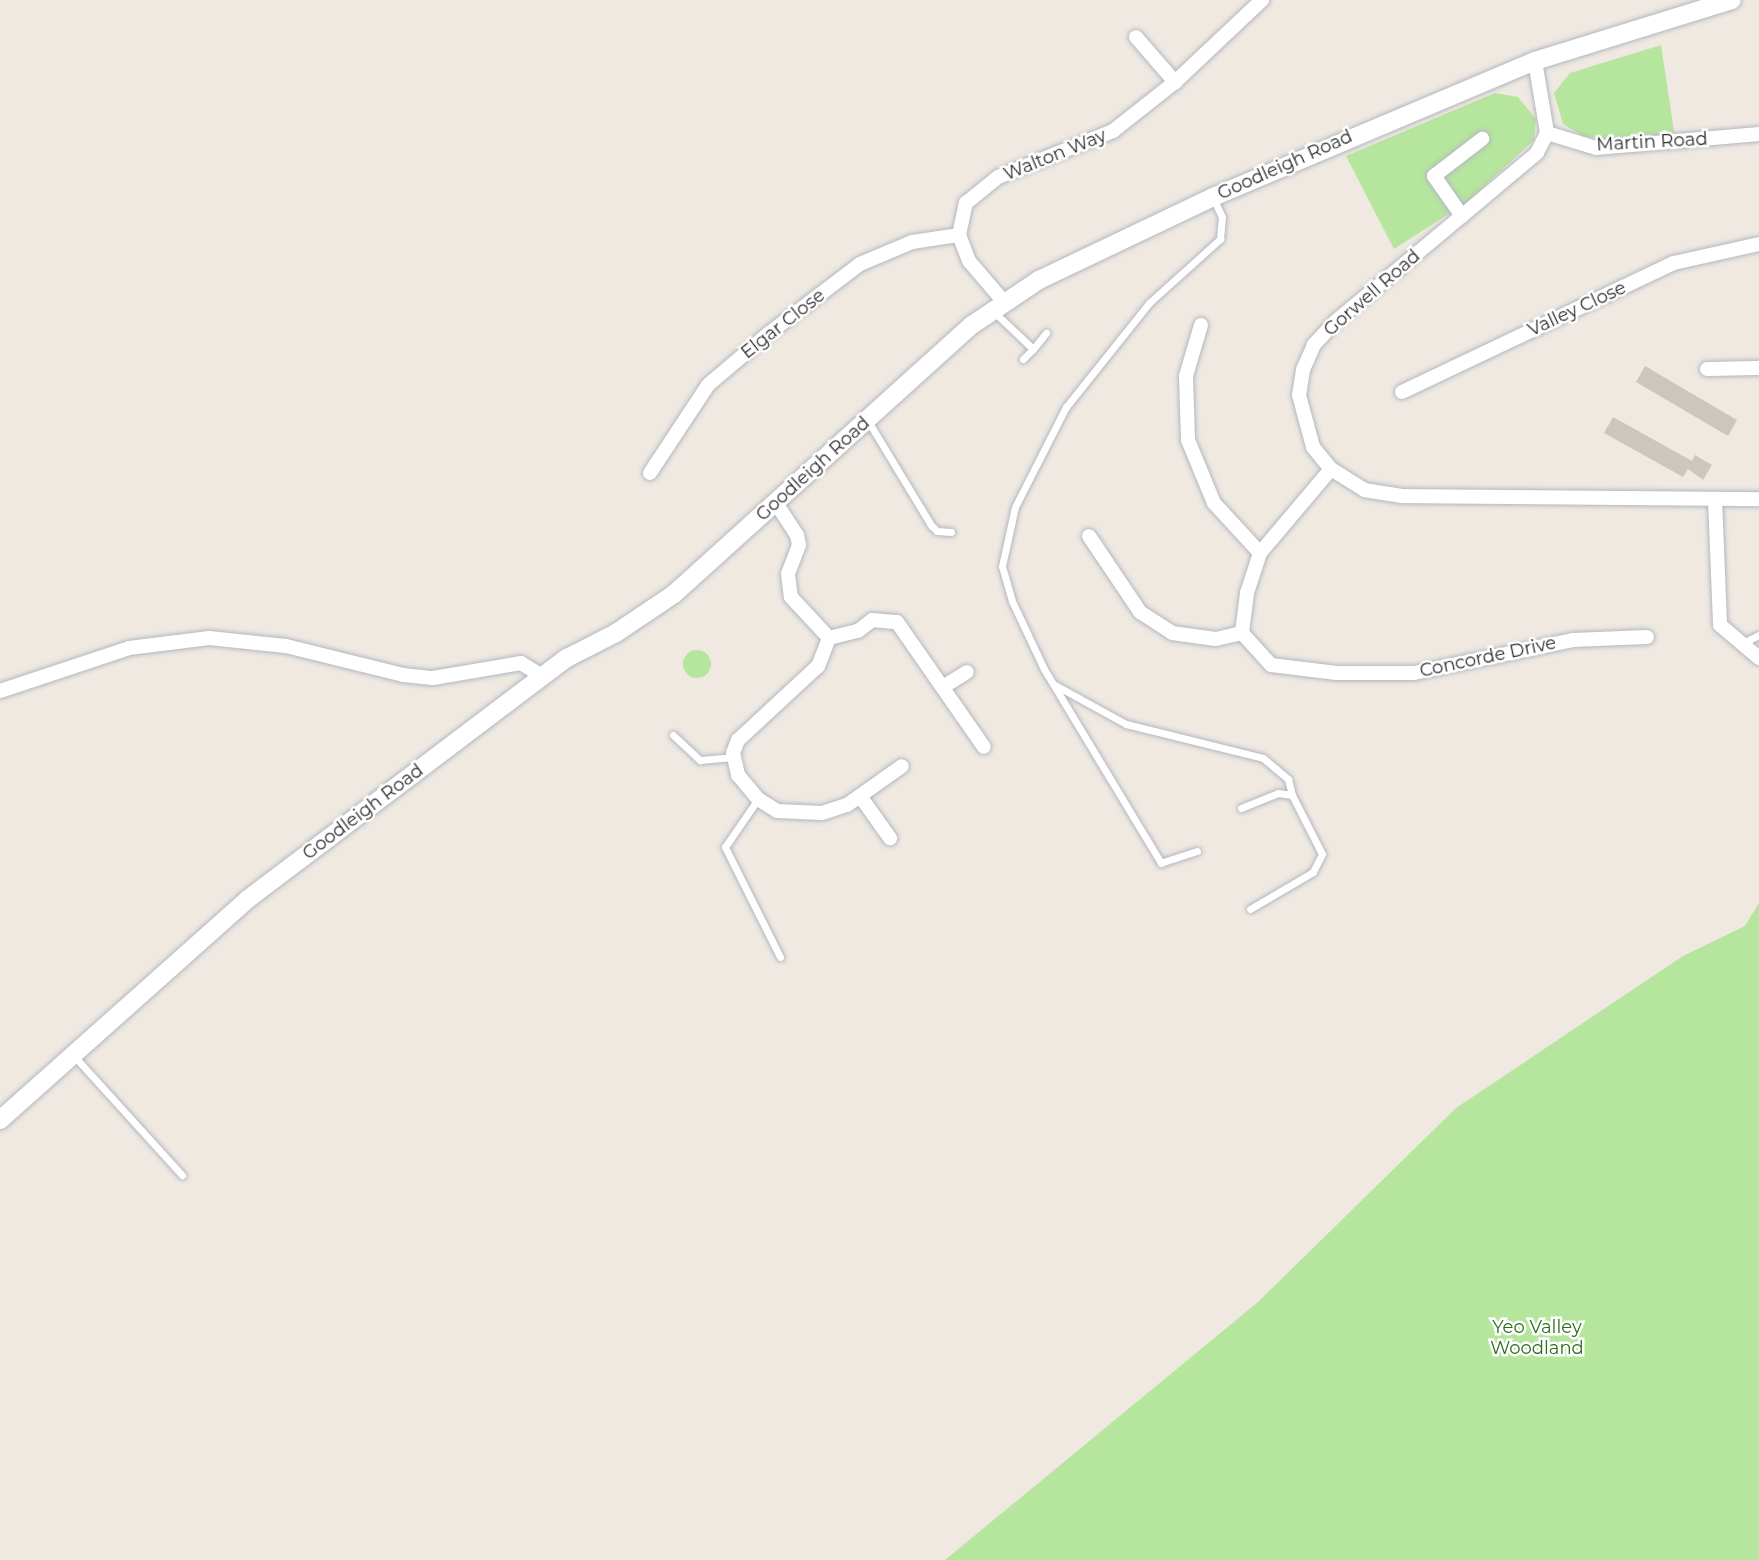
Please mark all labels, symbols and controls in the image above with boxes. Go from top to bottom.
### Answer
street label: Walton Way [1001,125,1109,185]
street label: Goodleigh Road [1214,126,1356,204]
street label: Martin Road [1596,128,1708,156]
street label: Gorwell Road [1319,245,1425,341]
street label: Valley Close [1525,277,1629,341]
street label: Elgar Close [737,285,829,363]
street label: Goodleigh Road [752,412,874,526]
street label: Concorde Drive [1418,632,1558,682]
street label: Goodleigh Road [298,760,428,864]
park label: Yeo Valley Woodland [1490,1317,1584,1360]

